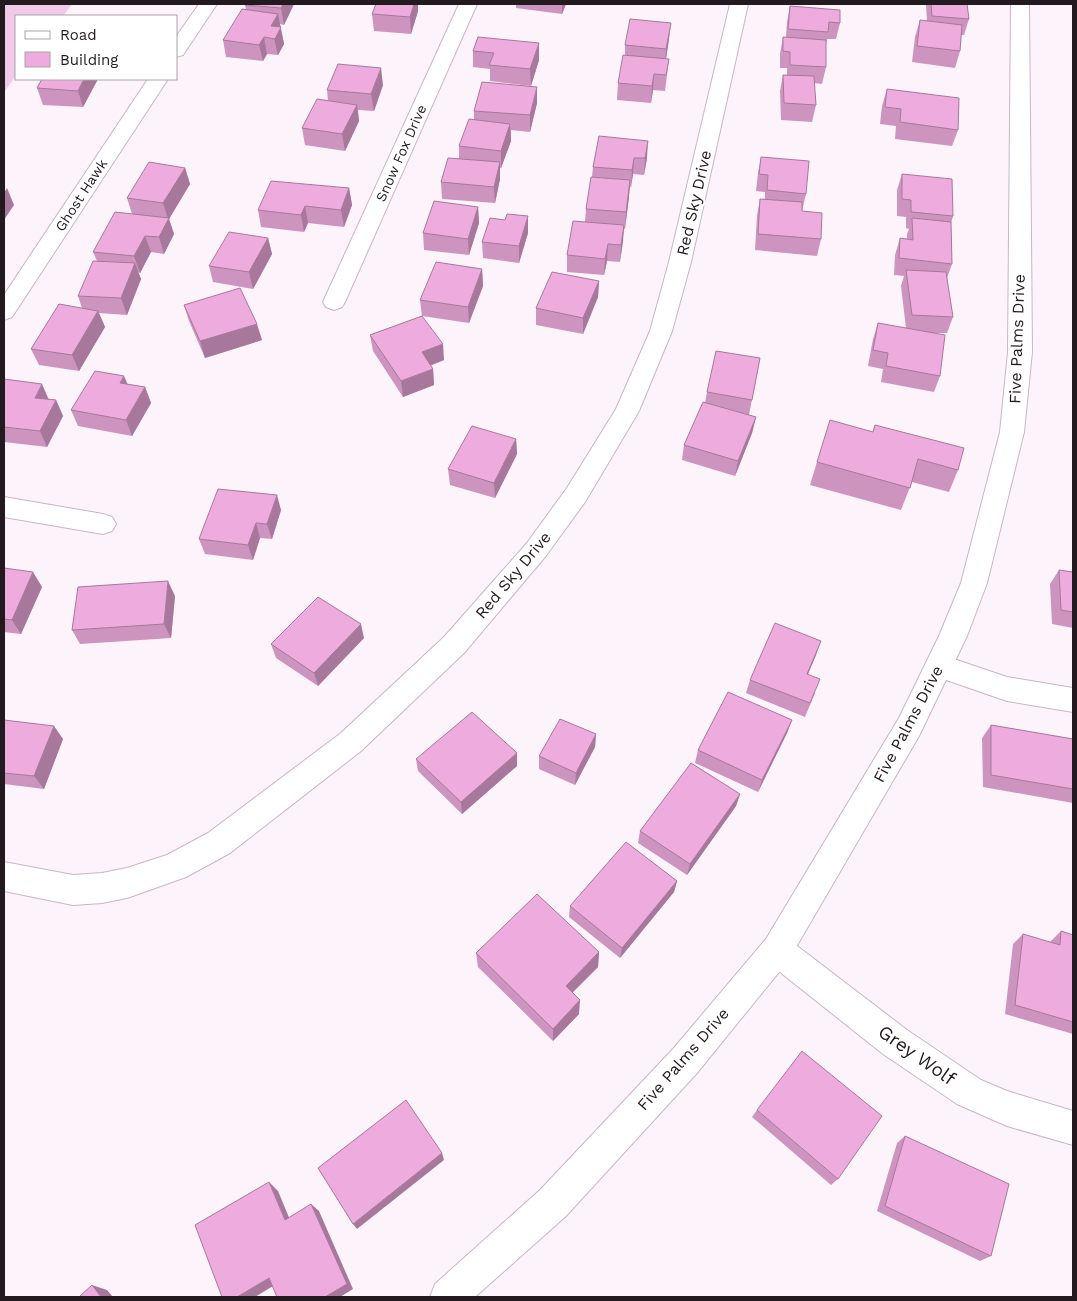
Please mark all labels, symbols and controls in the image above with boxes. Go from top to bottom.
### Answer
legend [15,15,178,80]
text: Road [60,26,97,44]
text: Building [60,51,118,69]
street label: Snow Fox Drive [372,102,430,204]
street label: Red Sky Drive [673,148,715,258]
street label: Ghost Hawk [52,156,110,234]
street label: Five Palms Drive [1005,274,1029,404]
street label: Red Sky Drive [471,528,555,622]
street label: Five Palms Drive [869,662,947,786]
street label: Five Palms Drive [633,1004,733,1114]
street label: Grey Wolf [874,1020,961,1090]

